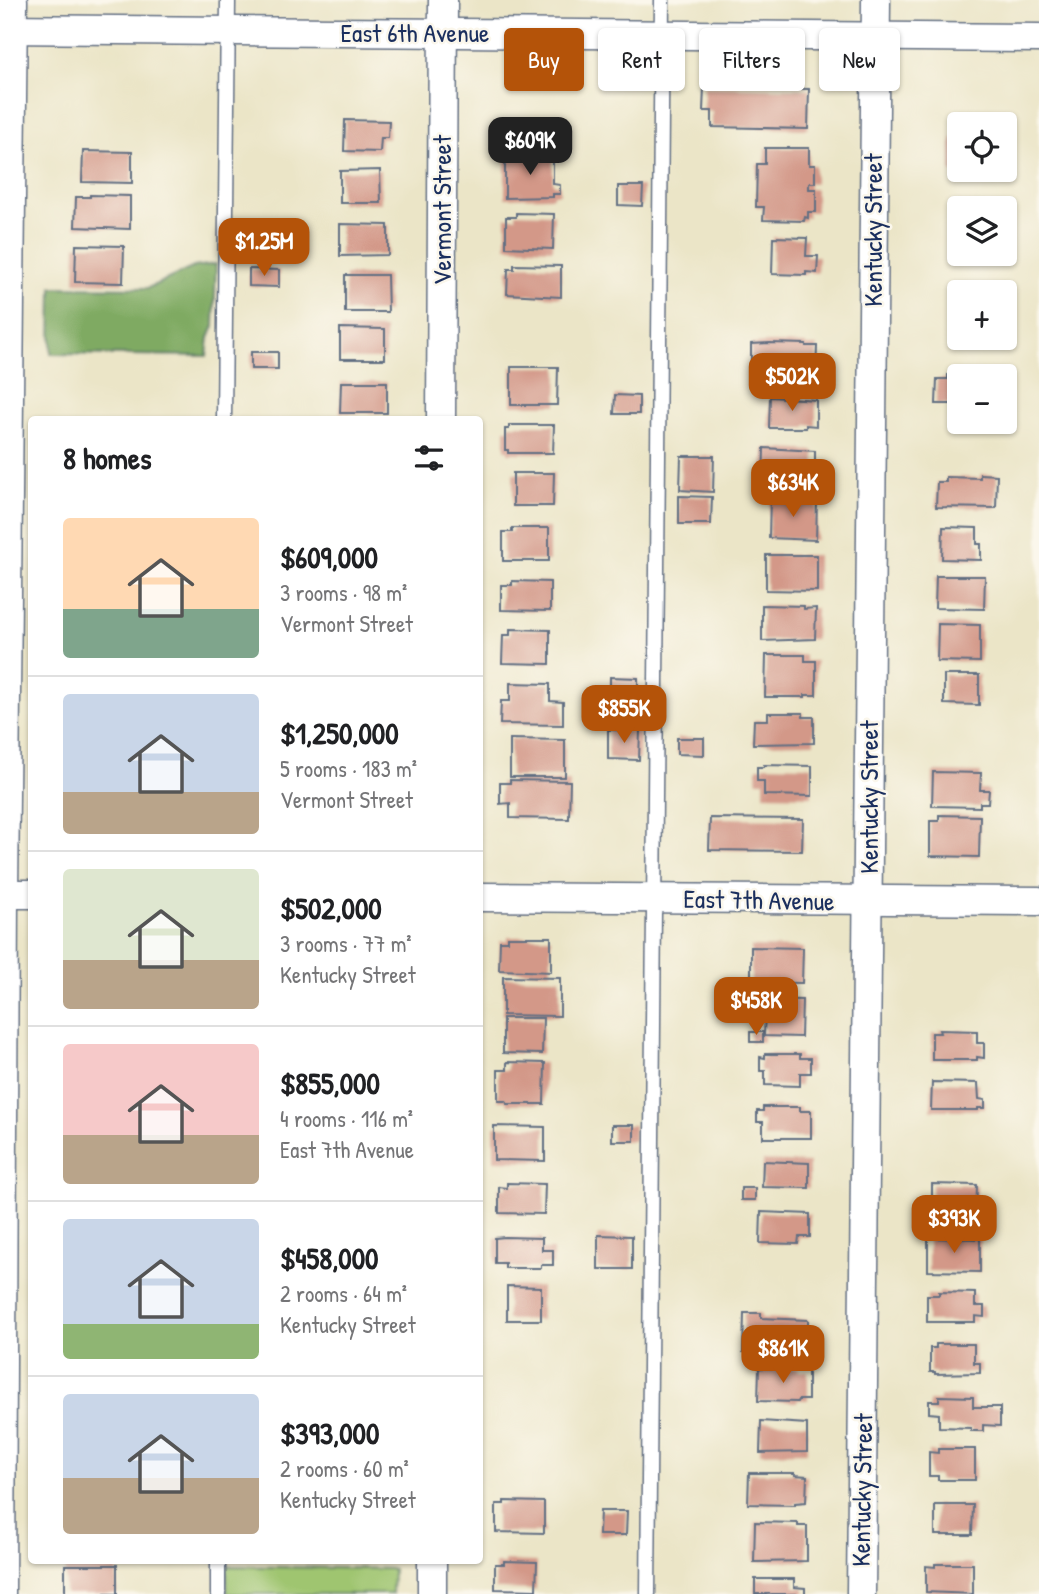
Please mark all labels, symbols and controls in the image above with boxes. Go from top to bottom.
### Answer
street label: East 6th Avenue [341,15,489,50]
chip: Buy [504,28,584,91]
chip: Rent [598,28,685,91]
chip: Filters [699,28,805,91]
chip: New [819,28,900,91]
map controls [947,112,1017,434]
button: locate [947,112,1017,182]
pin: $609K [481,118,579,177]
text: $609K [504,124,556,155]
street label: Vermont Street [424,134,459,285]
street label: Kentucky Street [855,152,890,307]
button: layers [947,196,1017,266]
pin: $1.25M [207,218,321,278]
text: $1.25M [234,225,294,256]
button: + [947,280,1017,350]
pin: $502K [743,354,841,413]
text: $502K [765,360,819,391]
button: − [947,364,1017,434]
text: 8 homes [63,438,151,478]
icon: filters [410,439,448,477]
pin: $634K [744,460,842,519]
text: $634K [767,466,819,497]
text: $609,000 [280,537,378,577]
icon: home [119,546,203,630]
text: 3 rooms · 98 m² [280,577,407,608]
text: Vermont Street [280,608,413,639]
pin: $855K [575,686,673,745]
text: $855K [597,692,651,723]
text: $1,250,000 [280,713,399,753]
street label: Kentucky Street [851,719,886,874]
icon: home [119,722,203,806]
text: 5 rooms · 183 m² [280,753,417,784]
text: Vermont Street [280,784,413,815]
street label: East 7th Avenue [683,881,835,918]
text: $502,000 [280,888,382,928]
icon: home [119,897,203,981]
text: 3 rooms · 77 m² [280,928,412,959]
text: Kentucky Street [280,959,416,990]
pin: $458K [707,978,805,1037]
text: $458K [730,984,782,1015]
text: $855,000 [280,1063,380,1103]
icon: home [119,1072,203,1156]
text: 4 rooms · 116 m² [280,1103,413,1134]
text: East 7th Avenue [280,1134,414,1165]
pin: $393K [905,1196,1003,1255]
text: $393K [928,1202,980,1233]
text: $458,000 [280,1238,379,1278]
icon: home [119,1247,203,1331]
text: 2 rooms · 64 m² [280,1278,407,1309]
text: Kentucky Street [280,1309,416,1340]
pin: $861K [734,1326,832,1385]
text: $861K [757,1332,809,1363]
street label: Kentucky Street [843,1412,880,1567]
text: $393,000 [280,1413,379,1453]
icon: home [119,1422,203,1506]
text: 2 rooms · 60 m² [280,1453,409,1484]
text: Kentucky Street [280,1484,416,1515]

